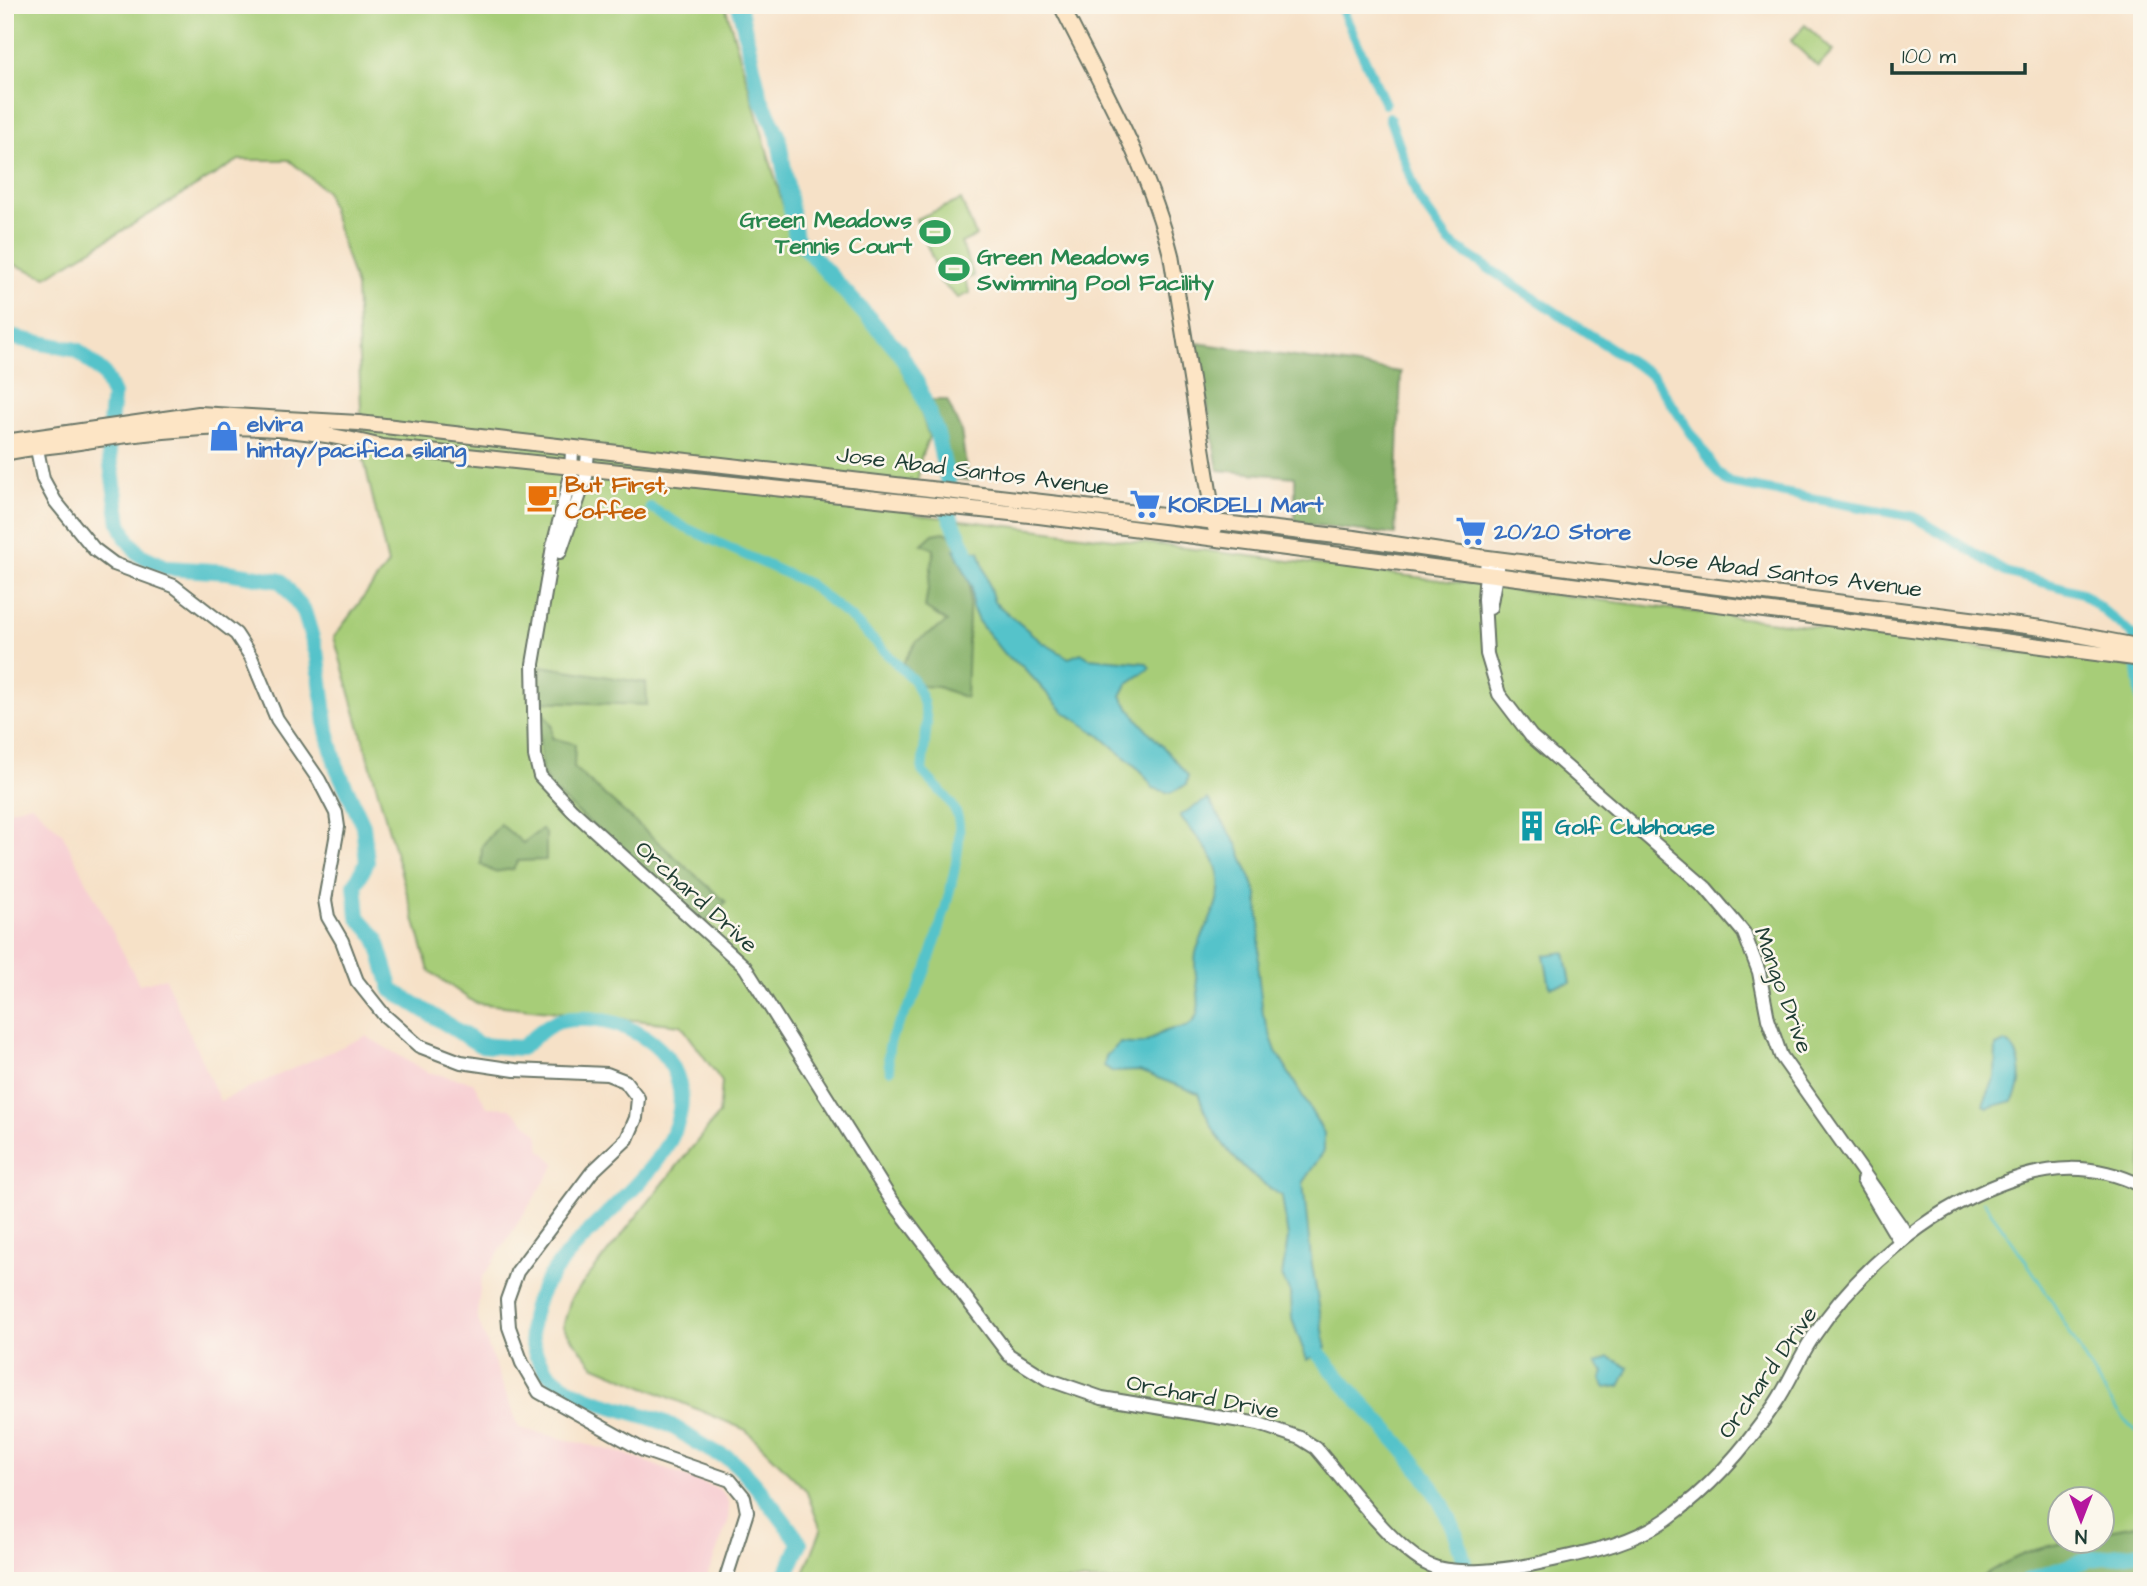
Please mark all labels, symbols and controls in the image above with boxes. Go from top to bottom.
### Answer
scale bar [1892,32,2024,76]
text: 100 m [1902,42,1957,71]
place label: Green Meadows Tennis Court [740,204,913,262]
sports icon: Green Meadows Tennis Court [918,215,952,249]
place label: Green Meadows Swimming Pool Facility [976,241,1214,301]
sports icon: Green Meadows Swimming Pool Facility [937,252,971,286]
place label: elvira hintay/pacifica silang [247,408,466,468]
shop icon: elvira hintay/pacifica silang [207,419,241,453]
street label: Jose Abad Santos Avenue [835,438,1111,504]
place label: But First, Coffee [565,469,669,527]
cafe icon: But First, Coffee [525,480,559,514]
supermarket icon: KORDELI Mart [1128,487,1162,521]
place label: KORDELI Mart [1168,489,1324,521]
supermarket icon: 20/20 Store [1454,514,1488,548]
place label: 20/20 Store [1493,516,1632,548]
street label: Jose Abad Santos Avenue [1648,540,1924,606]
building icon: Golf Clubhouse [1515,809,1549,843]
place label: Golf Clubhouse [1555,811,1715,843]
street label: Orchard Drive [628,833,765,960]
street label: Mango Drive [1745,923,1821,1058]
street label: Orchard Drive [1710,1300,1825,1445]
street label: Orchard Drive [1124,1366,1282,1427]
north arrow [2046,1484,2116,1554]
text: N [2075,1522,2087,1549]

